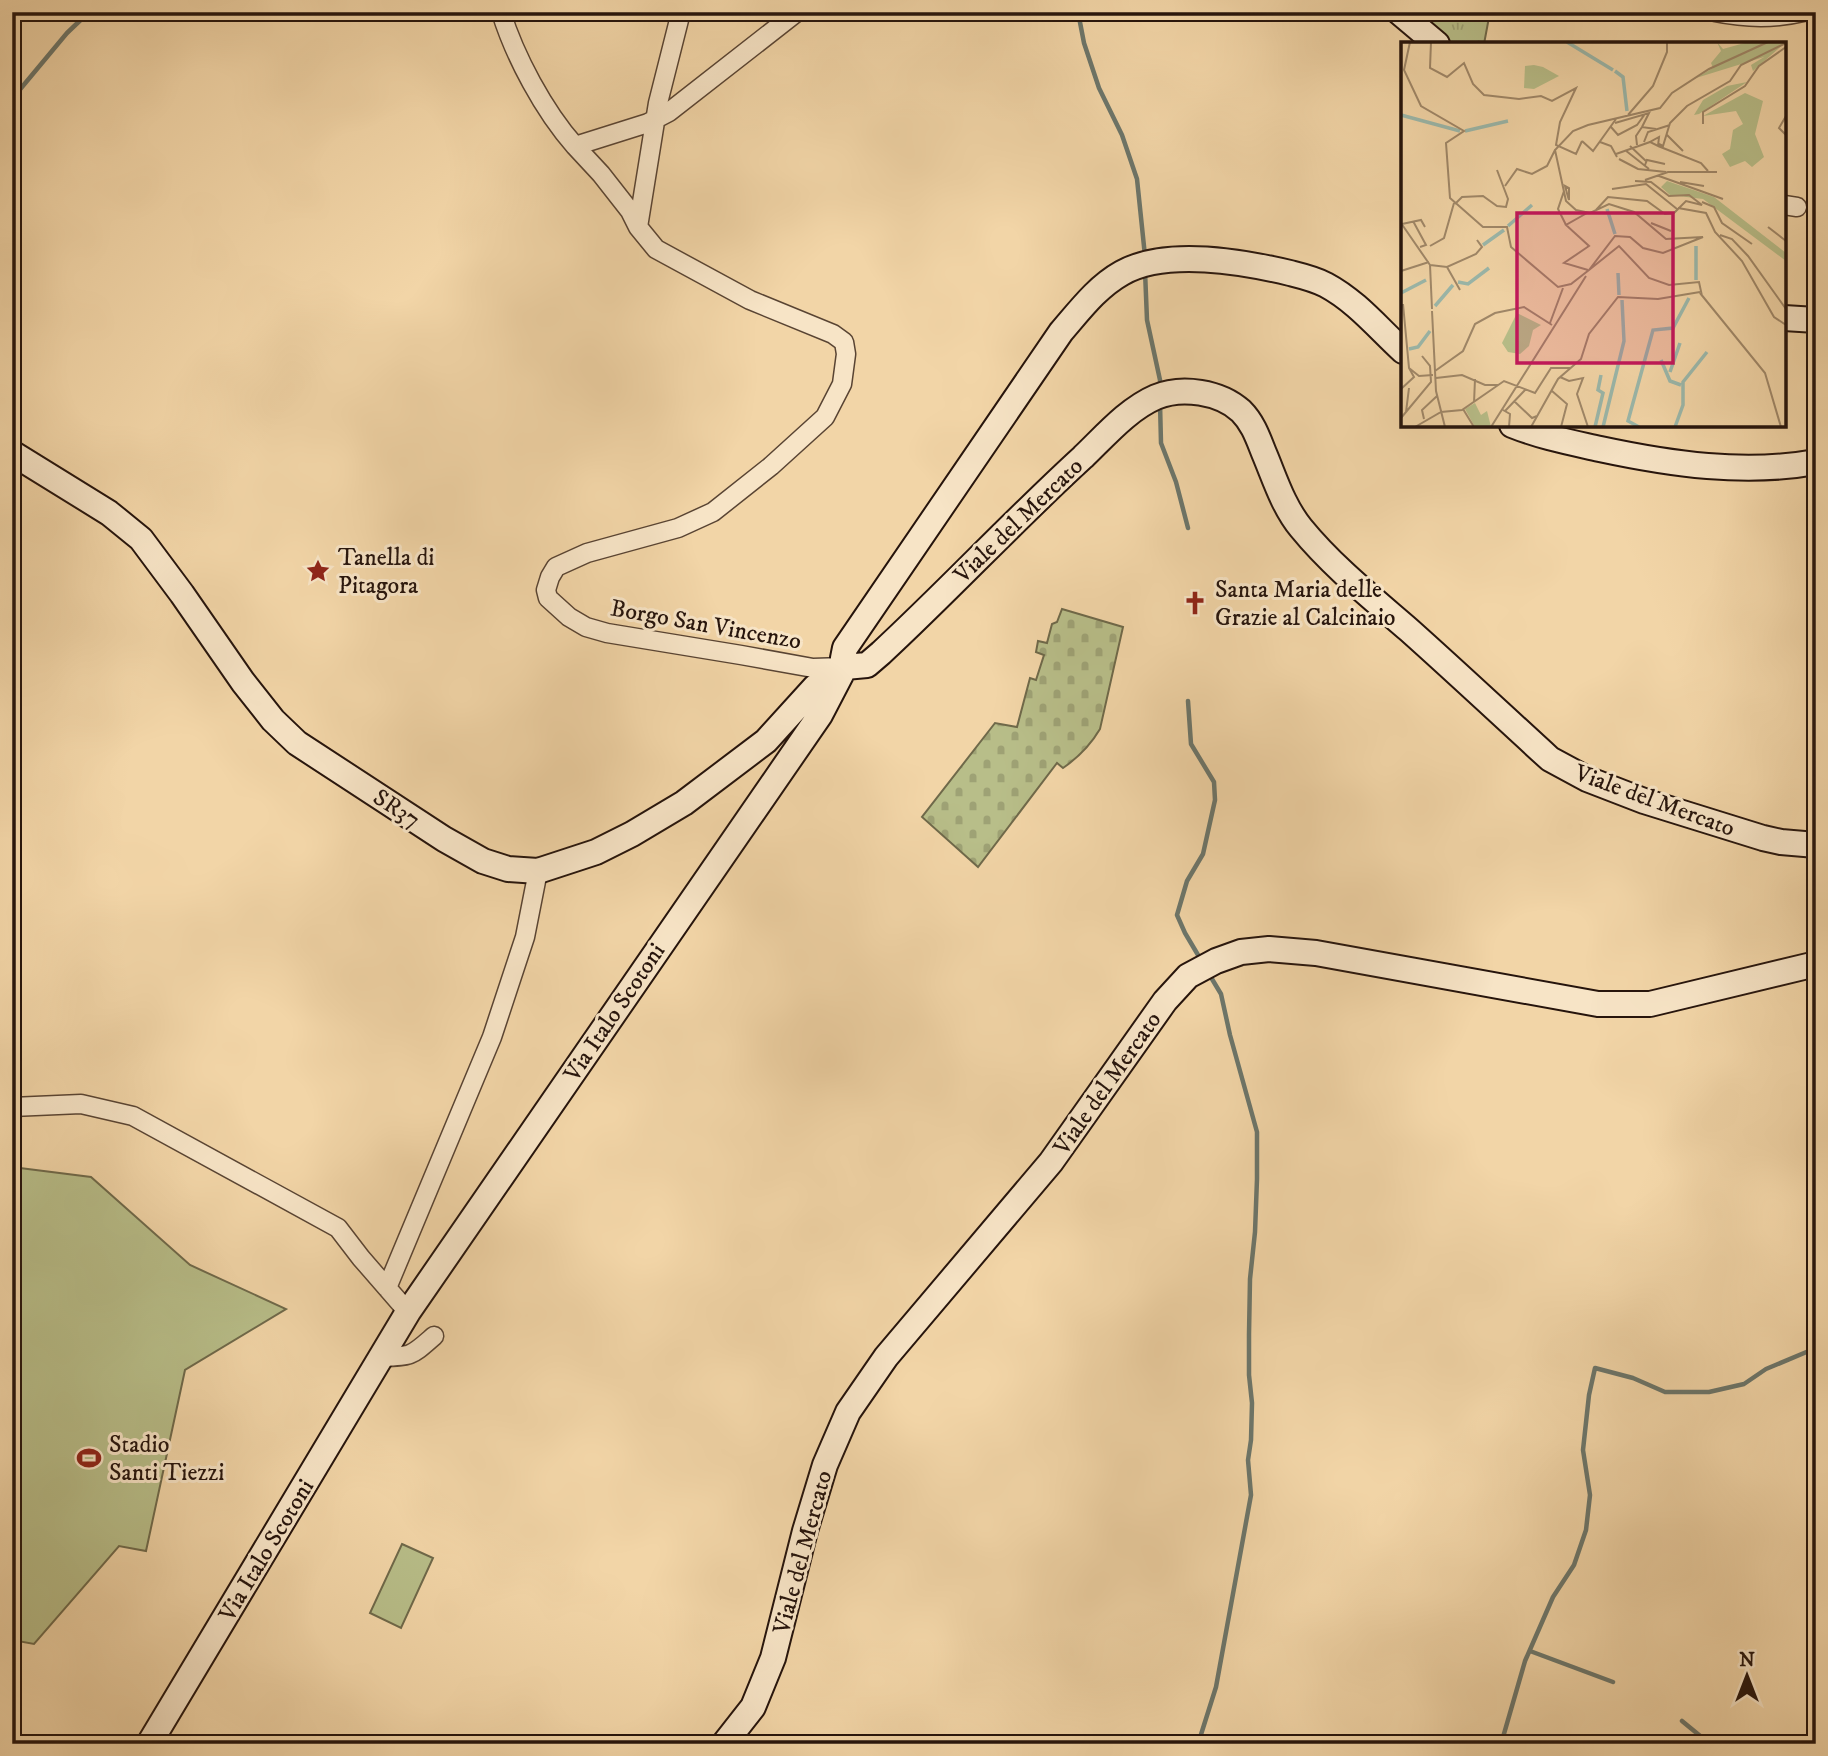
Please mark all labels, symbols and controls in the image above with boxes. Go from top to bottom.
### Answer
inset map [1401,42,1786,427]
street label: Viale del Mercato [947,452,1090,591]
place label: Tanella di Pitagora [338,543,435,601]
place icon: Tanella di Pitagora [304,557,332,585]
place label: Santa Maria delle Grazie al Calcinaio [1215,575,1396,633]
church icon: Santa Maria delle Grazie al Calcinaio [1181,589,1209,617]
street label: Borgo San Vincenzo [608,593,804,657]
street label: Viale del Mercato [1570,758,1739,844]
street label: SR37 [367,783,426,835]
street label: Via Italo Scotoni [557,938,672,1088]
street label: Viale del Mercato [1047,1006,1168,1162]
place label: Stadio Santi Tiezzi [109,1430,224,1488]
sports icon: Stadio Santi Tiezzi [75,1444,103,1472]
street label: Viale del Mercato [766,1467,839,1638]
street label: Via Italo Scotoni [212,1474,321,1628]
north arrow [1713,1640,1783,1710]
text: N [1739,1649,1755,1672]

